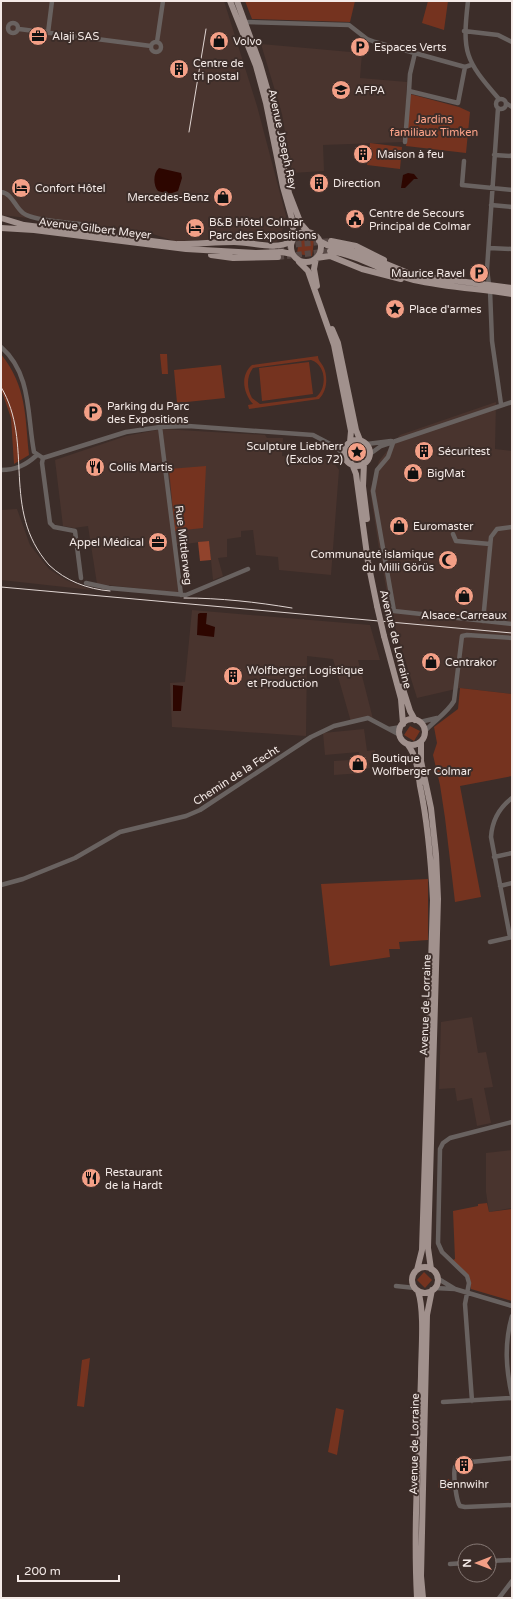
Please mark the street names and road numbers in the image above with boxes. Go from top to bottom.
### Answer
street label: Avenue Joseph Rey [266,88,299,190]
street label: Avenue Gilbert Meyer [38,215,153,242]
street label: Rue Mittlerweg [172,504,195,586]
street label: Avenue de Lorraine [377,588,414,690]
street label: Chemin de la Fecht [191,743,282,808]
street label: Avenue de Lorraine [417,954,434,1056]
street label: Avenue de Lorraine [407,1393,422,1495]

